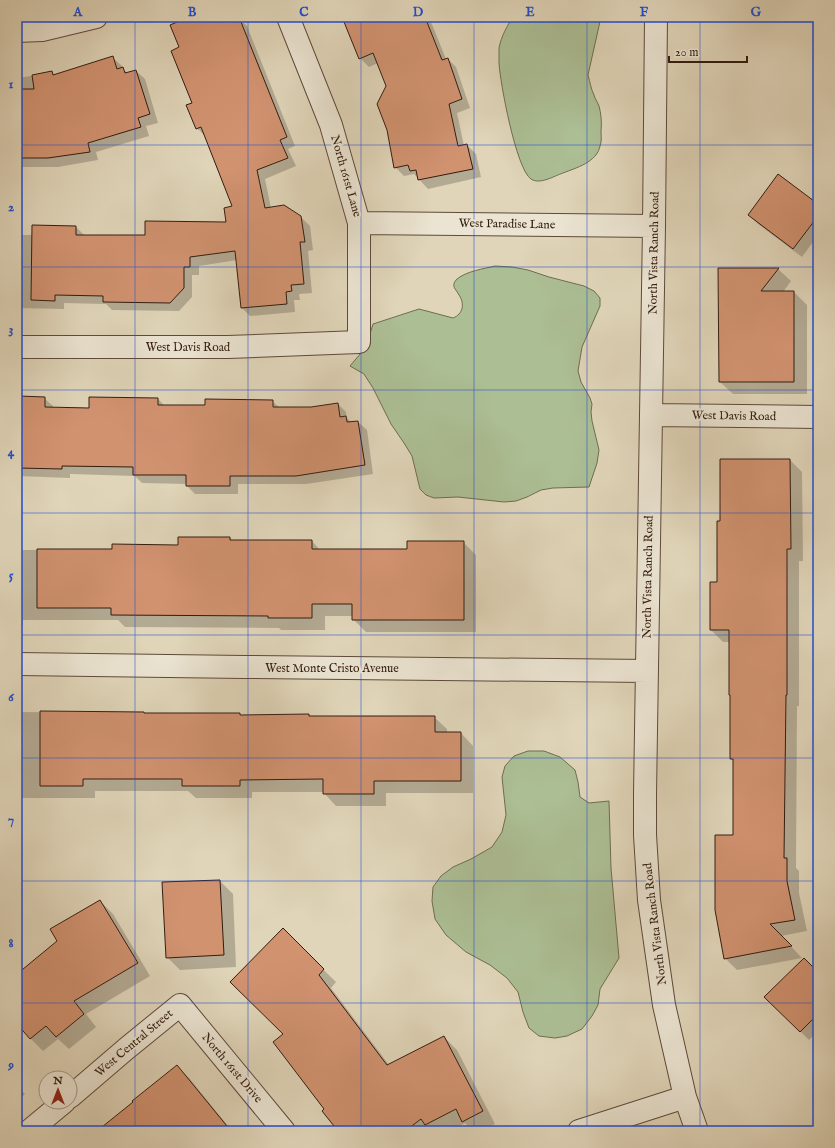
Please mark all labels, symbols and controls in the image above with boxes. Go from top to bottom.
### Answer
text: A [73,4,84,21]
text: B [188,4,197,21]
text: C [299,4,309,21]
text: D [413,4,424,21]
text: E [525,4,535,21]
text: F [640,4,649,21]
text: G [751,4,762,21]
scale bar [669,38,747,64]
text: 20 m [675,45,698,60]
text: 1 [9,76,14,93]
street label: North 161st Lane [327,133,365,219]
street label: North Vista Ranch Road [645,191,663,315]
text: 2 [8,199,14,216]
street label: West Paradise Lane [459,216,556,232]
text: 3 [9,321,14,338]
street label: West Davis Road [146,340,231,355]
street label: West Davis Road [692,408,777,424]
text: 4 [8,444,15,461]
street label: North Vista Ranch Road [639,515,657,639]
text: 5 [9,567,14,584]
street label: West Monte Cristo Avenue [265,661,399,676]
text: 6 [8,689,14,706]
text: 7 [8,812,14,829]
street label: North Vista Ranch Road [640,861,670,986]
text: 8 [8,935,14,952]
street label: West Central Street [92,1006,176,1080]
street label: North 161st Drive [198,1030,266,1106]
text: 9 [7,1057,14,1074]
north arrow [38,1070,78,1110]
text: N [52,1074,63,1088]

